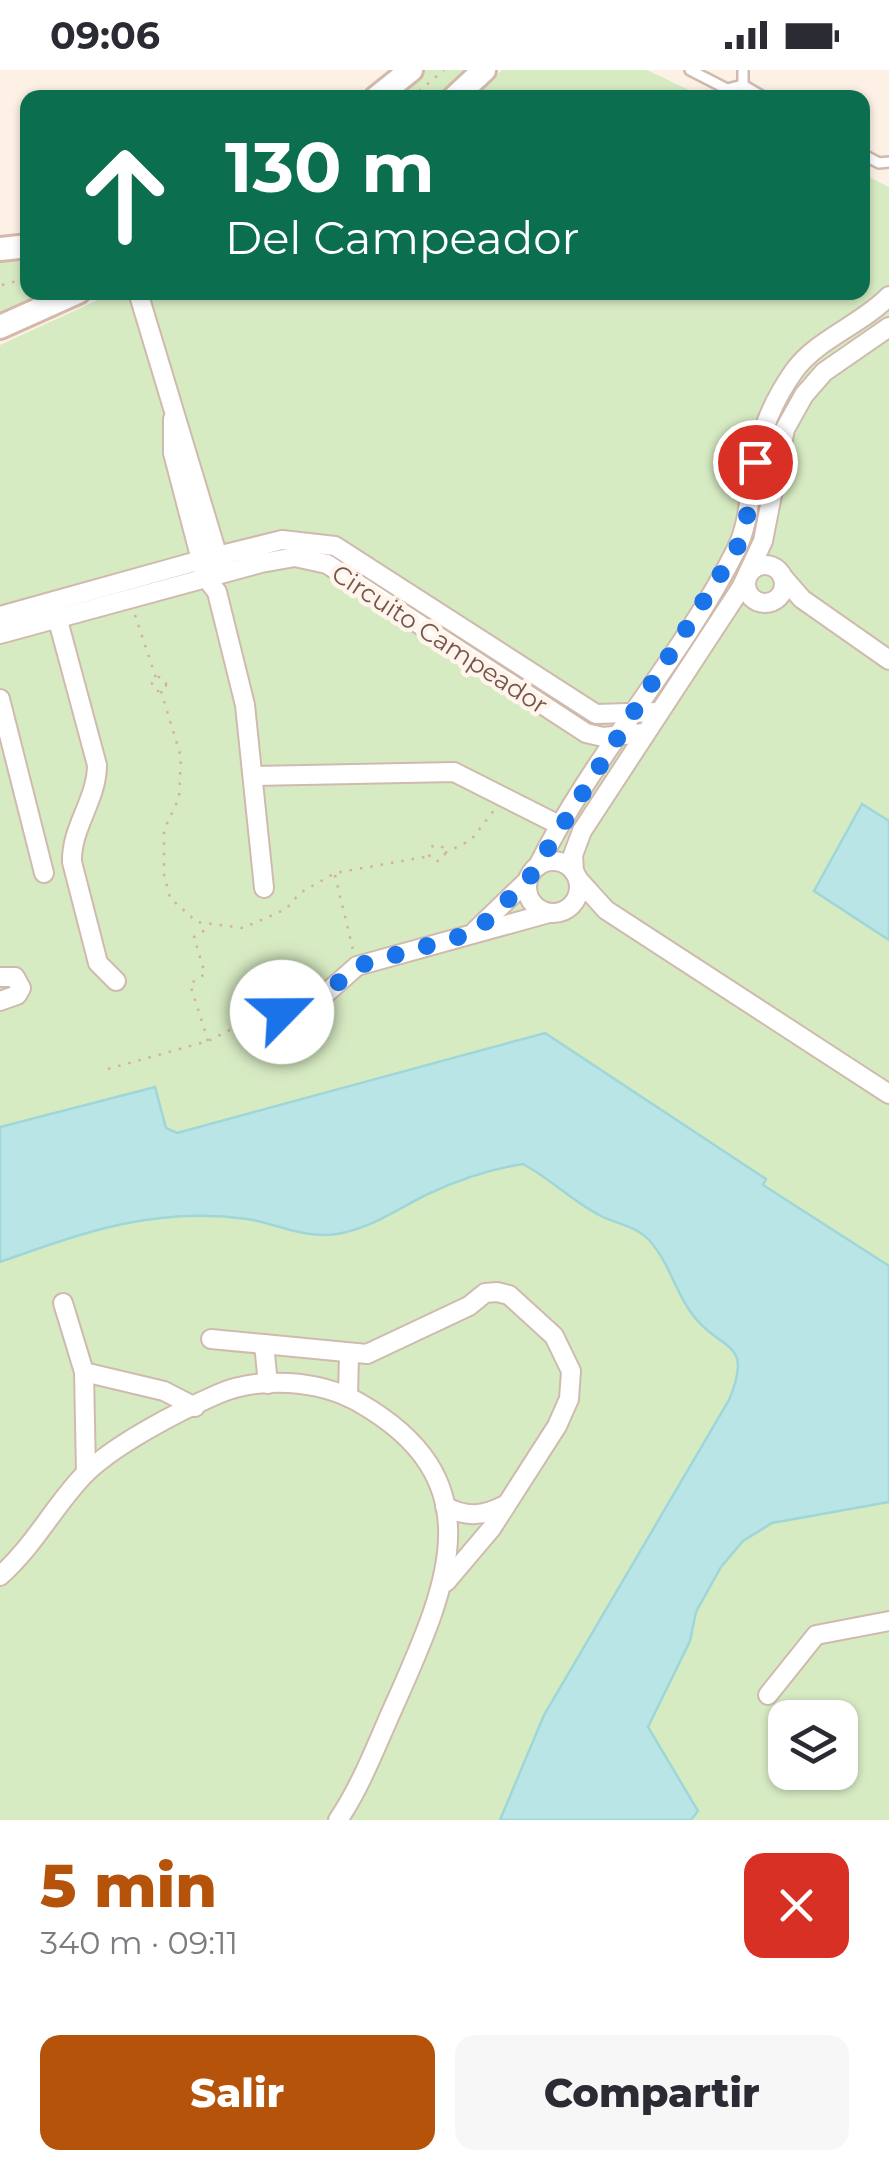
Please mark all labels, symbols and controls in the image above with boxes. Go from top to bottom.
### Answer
text: 09:06 [50,12,160,59]
text: 130 m [225,124,435,210]
icon: ahead [60,130,190,260]
text: Del Campeador [225,210,579,265]
pin [713,420,798,505]
icon: arrive [728,435,783,490]
street label: Circuito Campeador [326,558,554,720]
position arrow [230,960,334,1064]
map controls [768,1700,858,1790]
button: layers [768,1700,858,1790]
text: 5 min [40,1849,217,1922]
button: close [744,1853,849,1958]
text: 340 m · 09:11 [40,1923,238,1962]
button: Salir [40,2035,435,2150]
button: Compartir [455,2035,849,2150]

